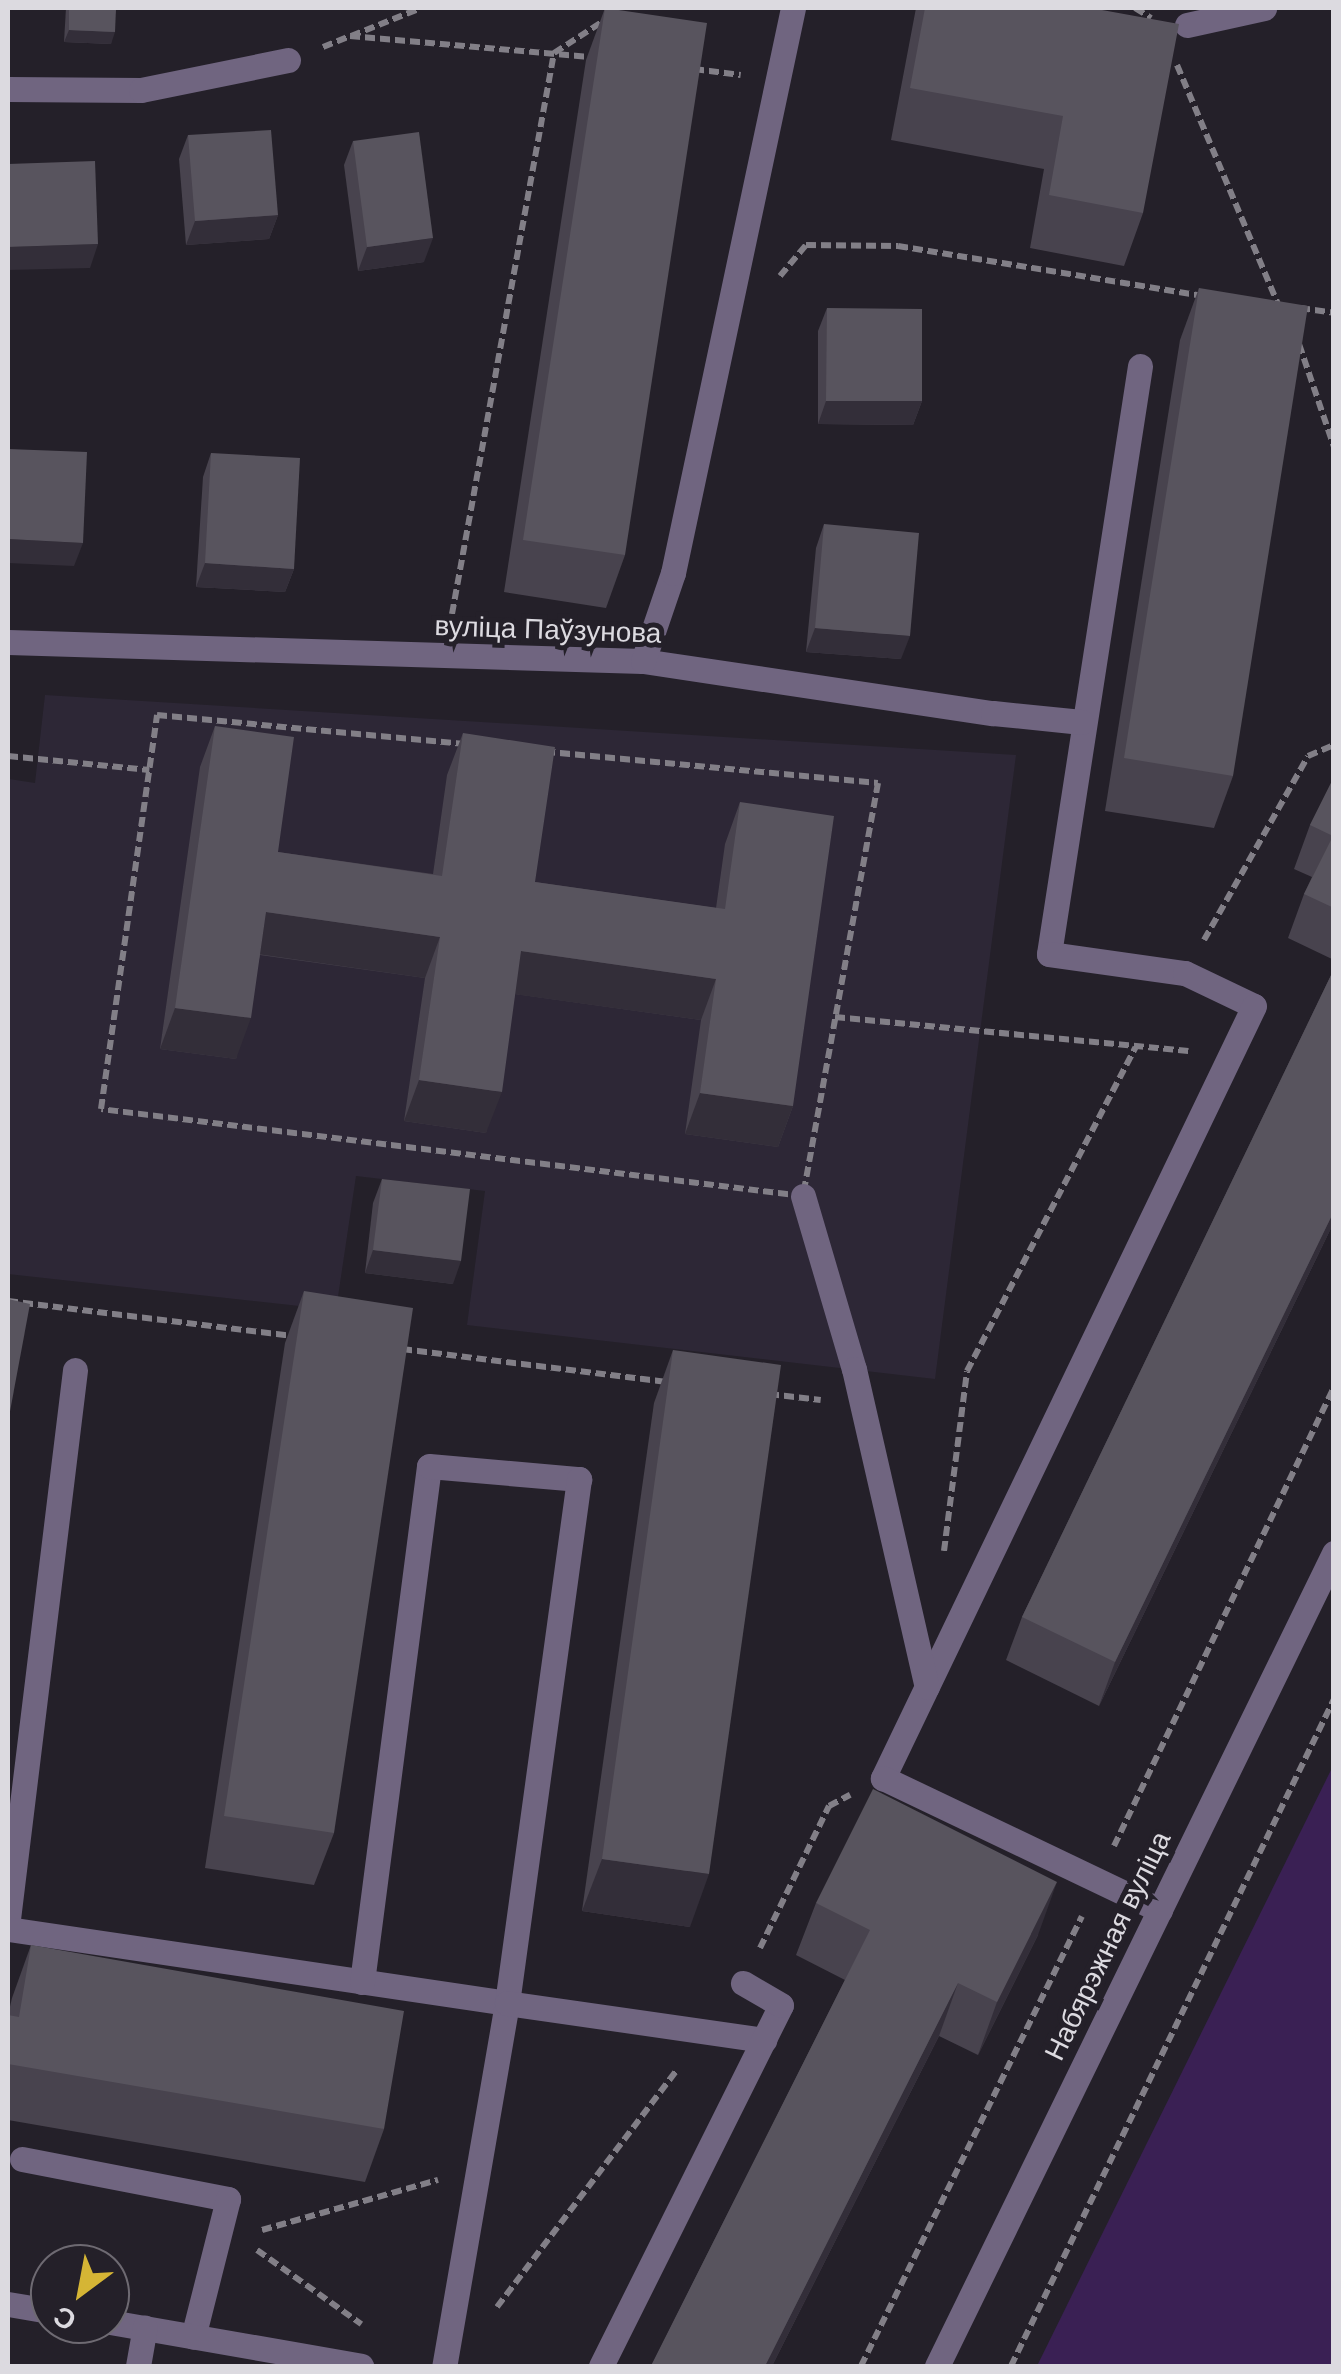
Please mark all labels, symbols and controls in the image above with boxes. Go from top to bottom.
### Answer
street label: вуліца Паўзунова [434,609,662,651]
street label: Набярэжная вуліца [1038,1826,1178,2066]
north arrow [30,2244,130,2344]
text: С [48,2300,82,2337]

